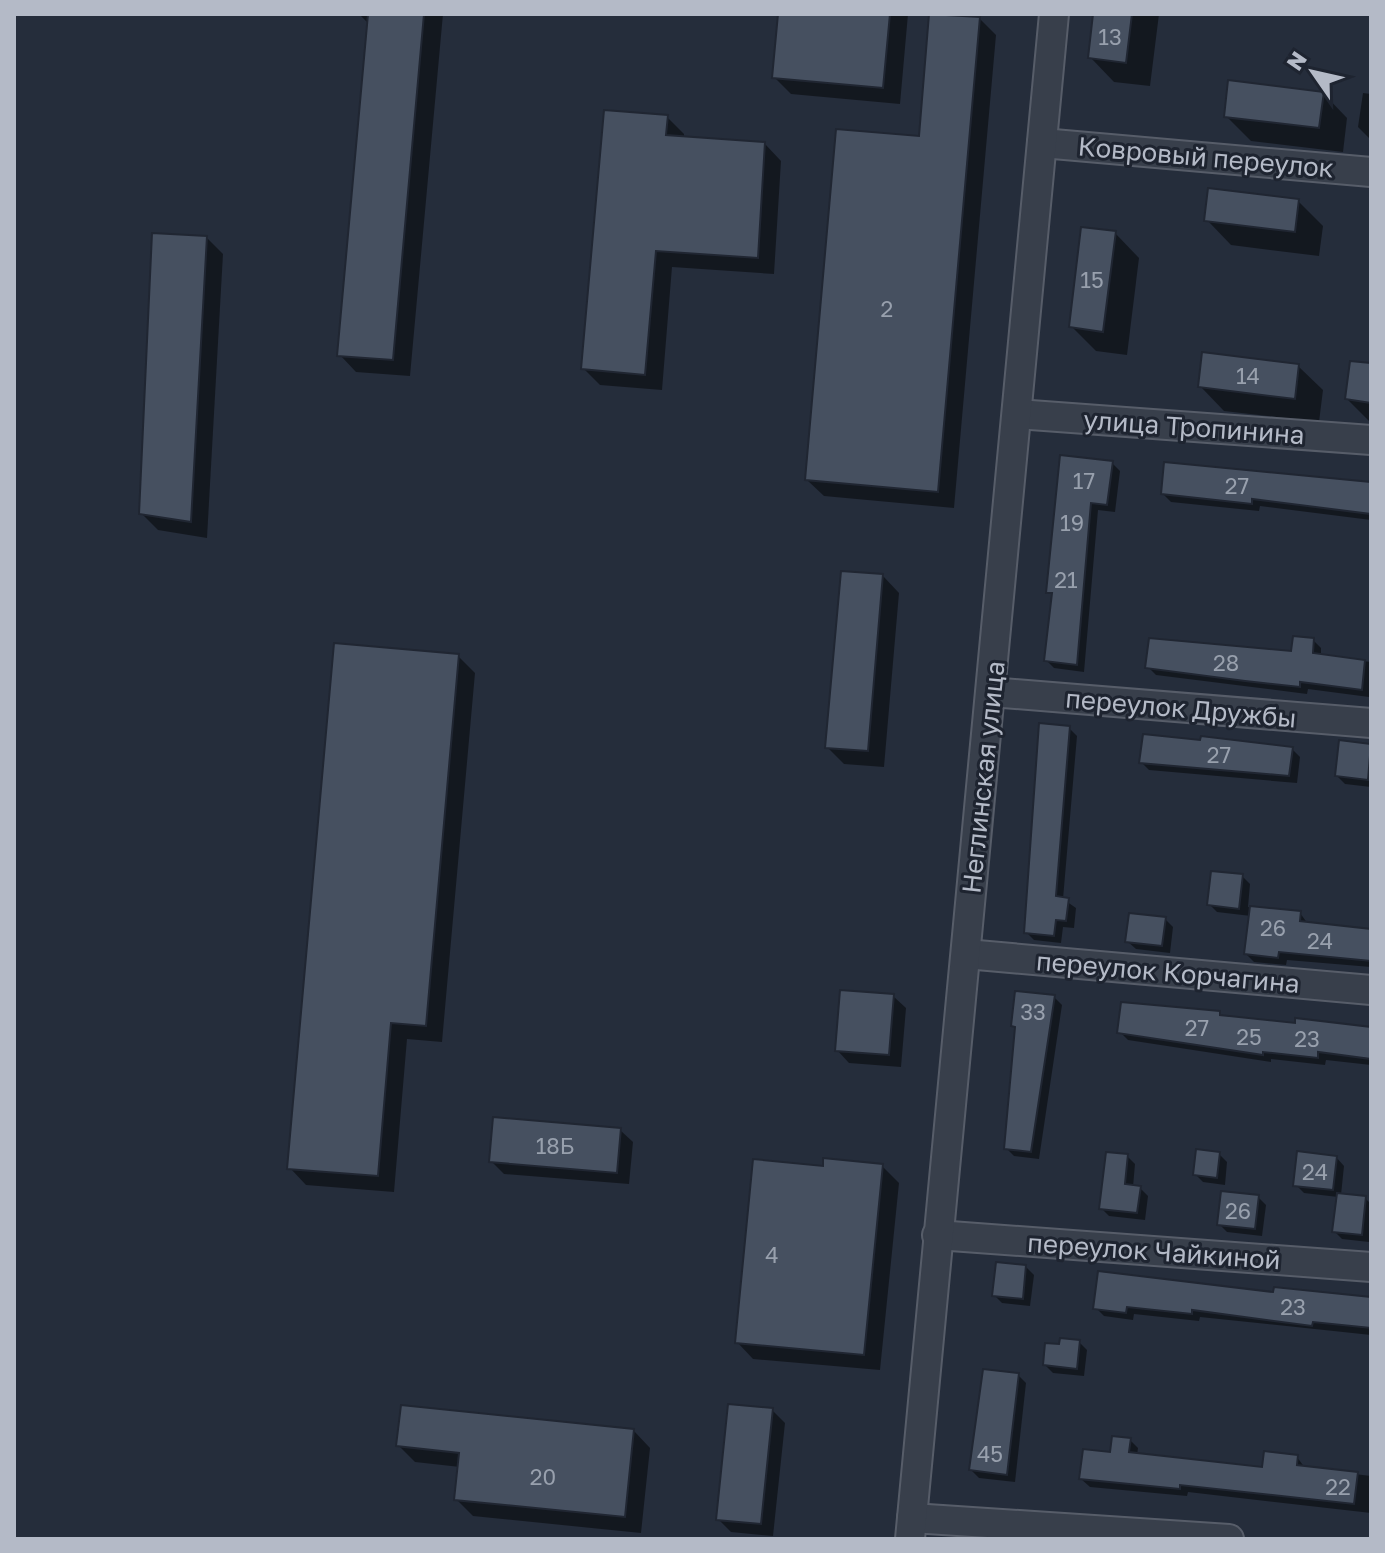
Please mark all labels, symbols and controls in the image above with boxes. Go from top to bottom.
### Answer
house number: 13 [1098,23,1122,50]
north arrow [1273,32,1353,112]
text: N [1280,46,1312,75]
street label: Ковровый переулок [1077,130,1335,184]
house number: 15 [1080,266,1104,293]
house number: 2 [881,295,893,322]
house number: 14 [1236,362,1260,389]
street label: улица Тропинина [1082,404,1306,450]
house number: 17 [1073,467,1095,494]
house number: 27 [1225,472,1249,499]
house number: 19 [1060,509,1084,536]
house number: 21 [1054,566,1078,593]
house number: 28 [1213,649,1239,676]
street label: Неглинская улица [955,659,1011,895]
street label: переулок Дружбы [1064,682,1298,734]
house number: 27 [1207,741,1231,768]
house number: 26 [1260,914,1286,941]
house number: 24 [1307,927,1333,954]
street label: переулок Корчагина [1035,945,1301,999]
house number: 33 [1020,998,1046,1025]
house number: 27 [1185,1014,1209,1041]
house number: 25 [1236,1023,1262,1050]
house number: 23 [1294,1025,1320,1052]
house number: 18Б [536,1132,574,1159]
house number: 24 [1302,1158,1328,1185]
house number: 26 [1225,1197,1251,1224]
street label: переулок Чайкиной [1026,1227,1282,1275]
house number: 4 [765,1241,779,1268]
house number: 23 [1280,1293,1306,1320]
house number: 45 [977,1440,1003,1467]
house number: 20 [530,1463,556,1490]
house number: 22 [1325,1473,1351,1500]

